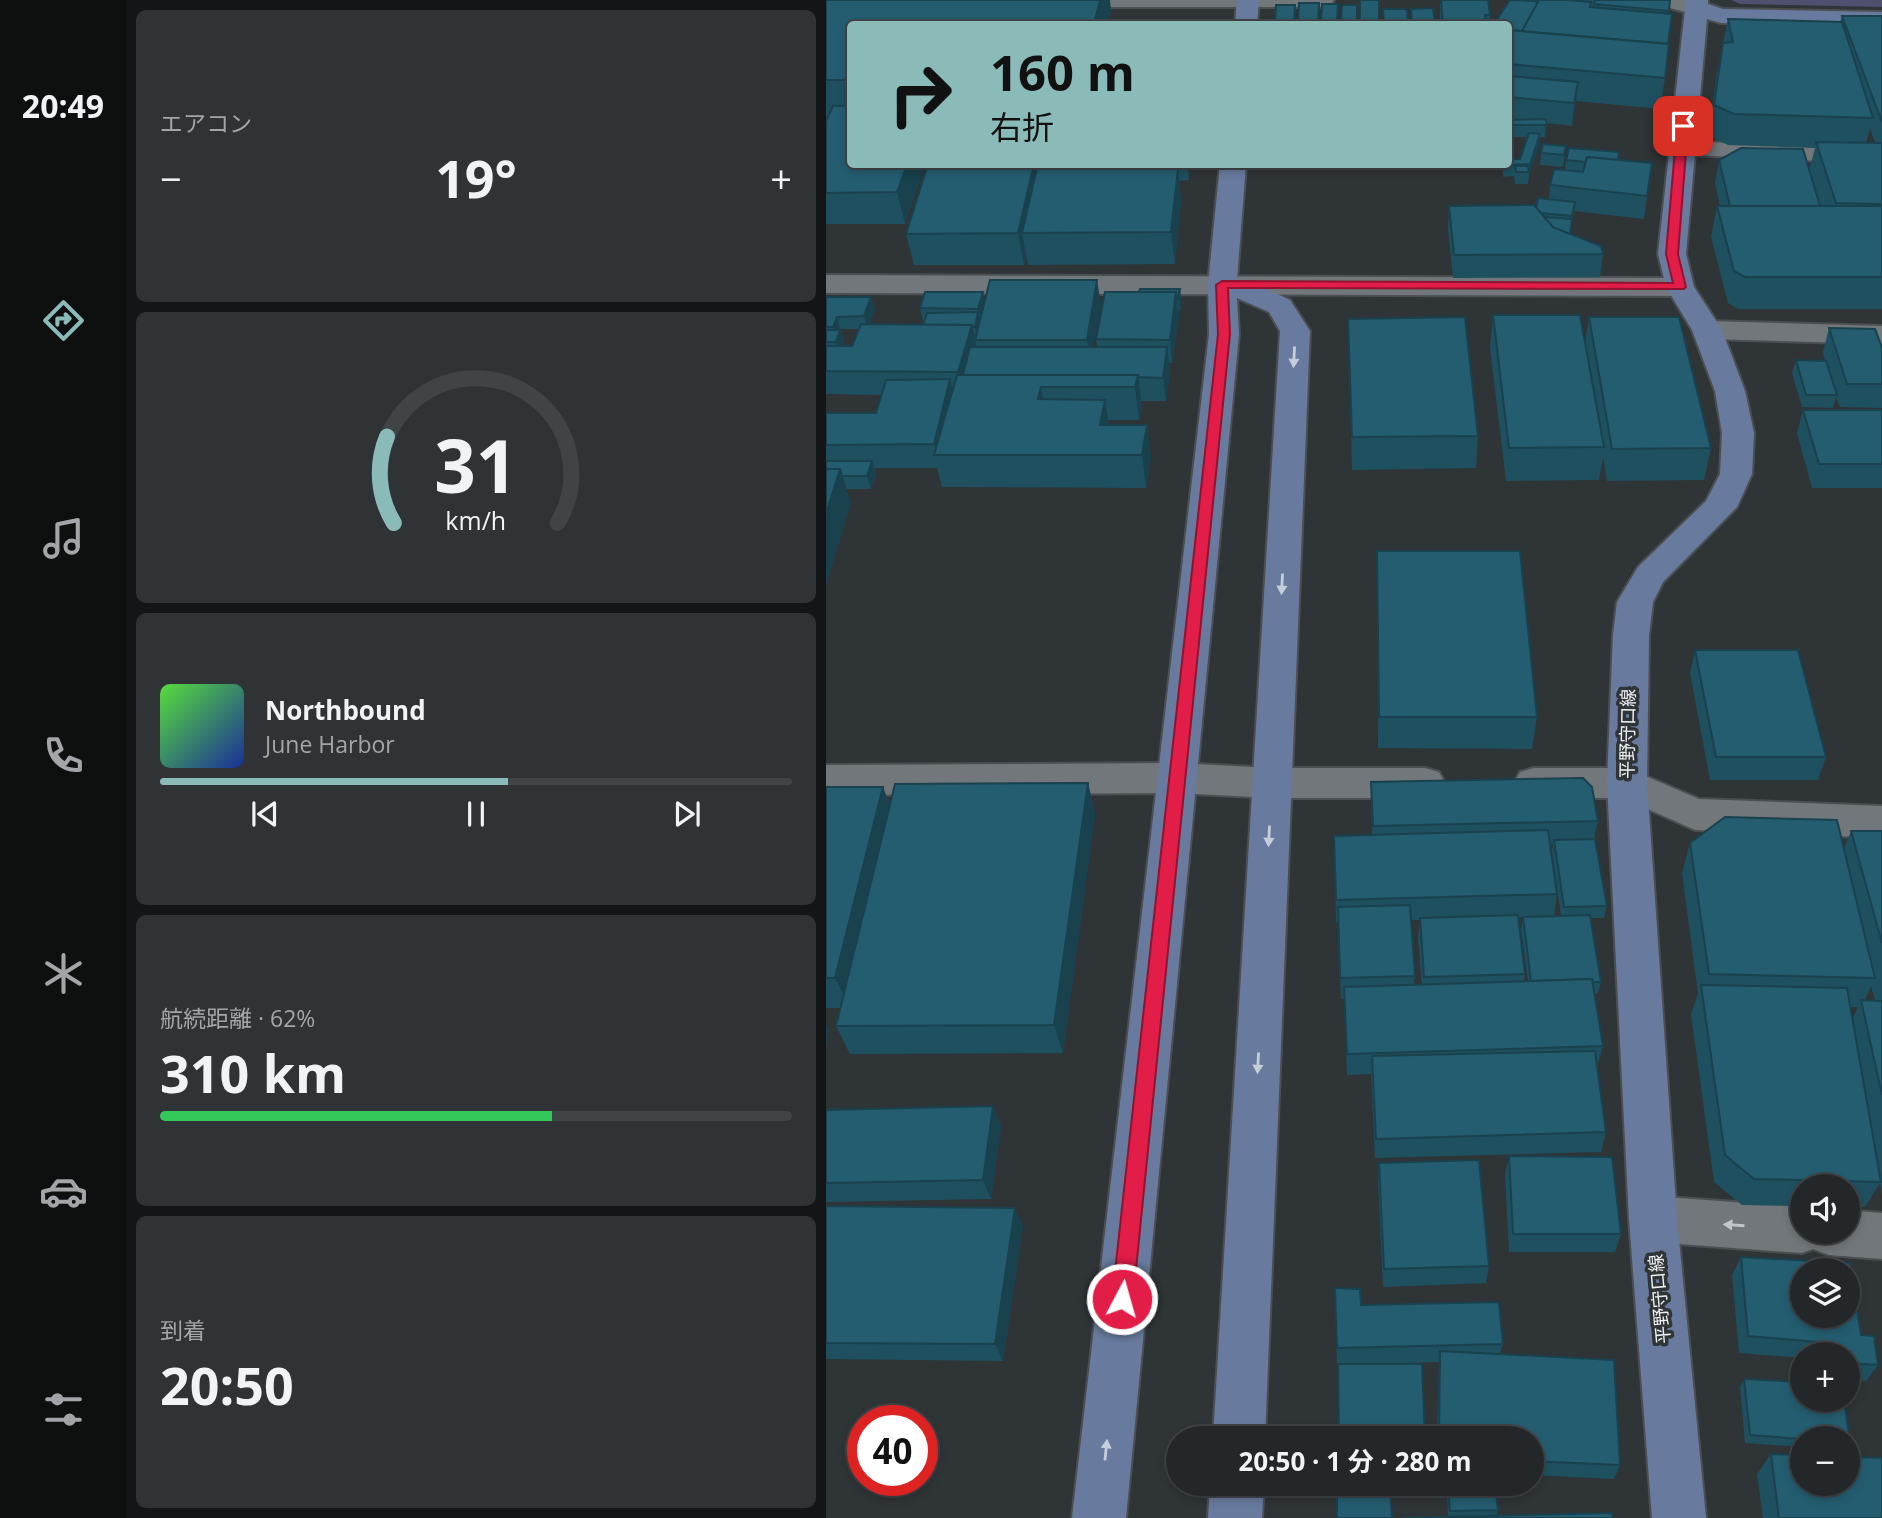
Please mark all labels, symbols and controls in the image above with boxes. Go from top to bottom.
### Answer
text: 160 m [990,39,1135,105]
icon: right [875,49,966,140]
text: 20:49 [22,84,104,127]
pin [1653,96,1713,156]
text: 右折 [990,105,1054,148]
text: エアコン [160,107,252,139]
icon: arrive [1664,107,1702,145]
text: 19° [435,142,517,213]
text: − [160,152,182,204]
text: + [770,152,792,204]
icon: directions [39,296,88,345]
one-way arrow [1288,346,1299,368]
text: 31 [434,416,518,515]
text: km/h [446,503,506,537]
icon: music [39,514,88,563]
one-way arrow [1276,574,1287,596]
street label: 平野守口線 [1614,689,1640,779]
text: Northbound [265,692,426,728]
text: June Harbor [265,728,395,760]
icon: phone [39,731,88,780]
icon: previous [246,795,284,833]
icon: pause [457,795,495,833]
icon: next [668,795,706,833]
one-way arrow [1264,825,1275,847]
icon: climate [39,949,88,998]
text: 航続距離 · 62% [160,1002,315,1034]
text: 310 km [160,1037,346,1108]
one-way arrow [1252,1053,1263,1075]
icon: car [39,1167,88,1216]
map controls [1790,1174,1860,1496]
button: sound [1790,1174,1860,1244]
one-way arrow [1723,1219,1745,1230]
street label: 平野守口線 [1643,1253,1675,1345]
button: layers [1790,1258,1860,1328]
position arrow [1085,1262,1159,1336]
text: 到着 [160,1314,206,1346]
button: + [1790,1342,1860,1412]
text: 20:50 [160,1349,294,1420]
icon: filters [39,1385,88,1434]
speed limit sign: 40 [847,1405,938,1496]
button: − [1790,1426,1860,1496]
one-way arrow [1101,1439,1112,1461]
text: 20:50 · 1 分 · 280 m [1238,1443,1472,1479]

